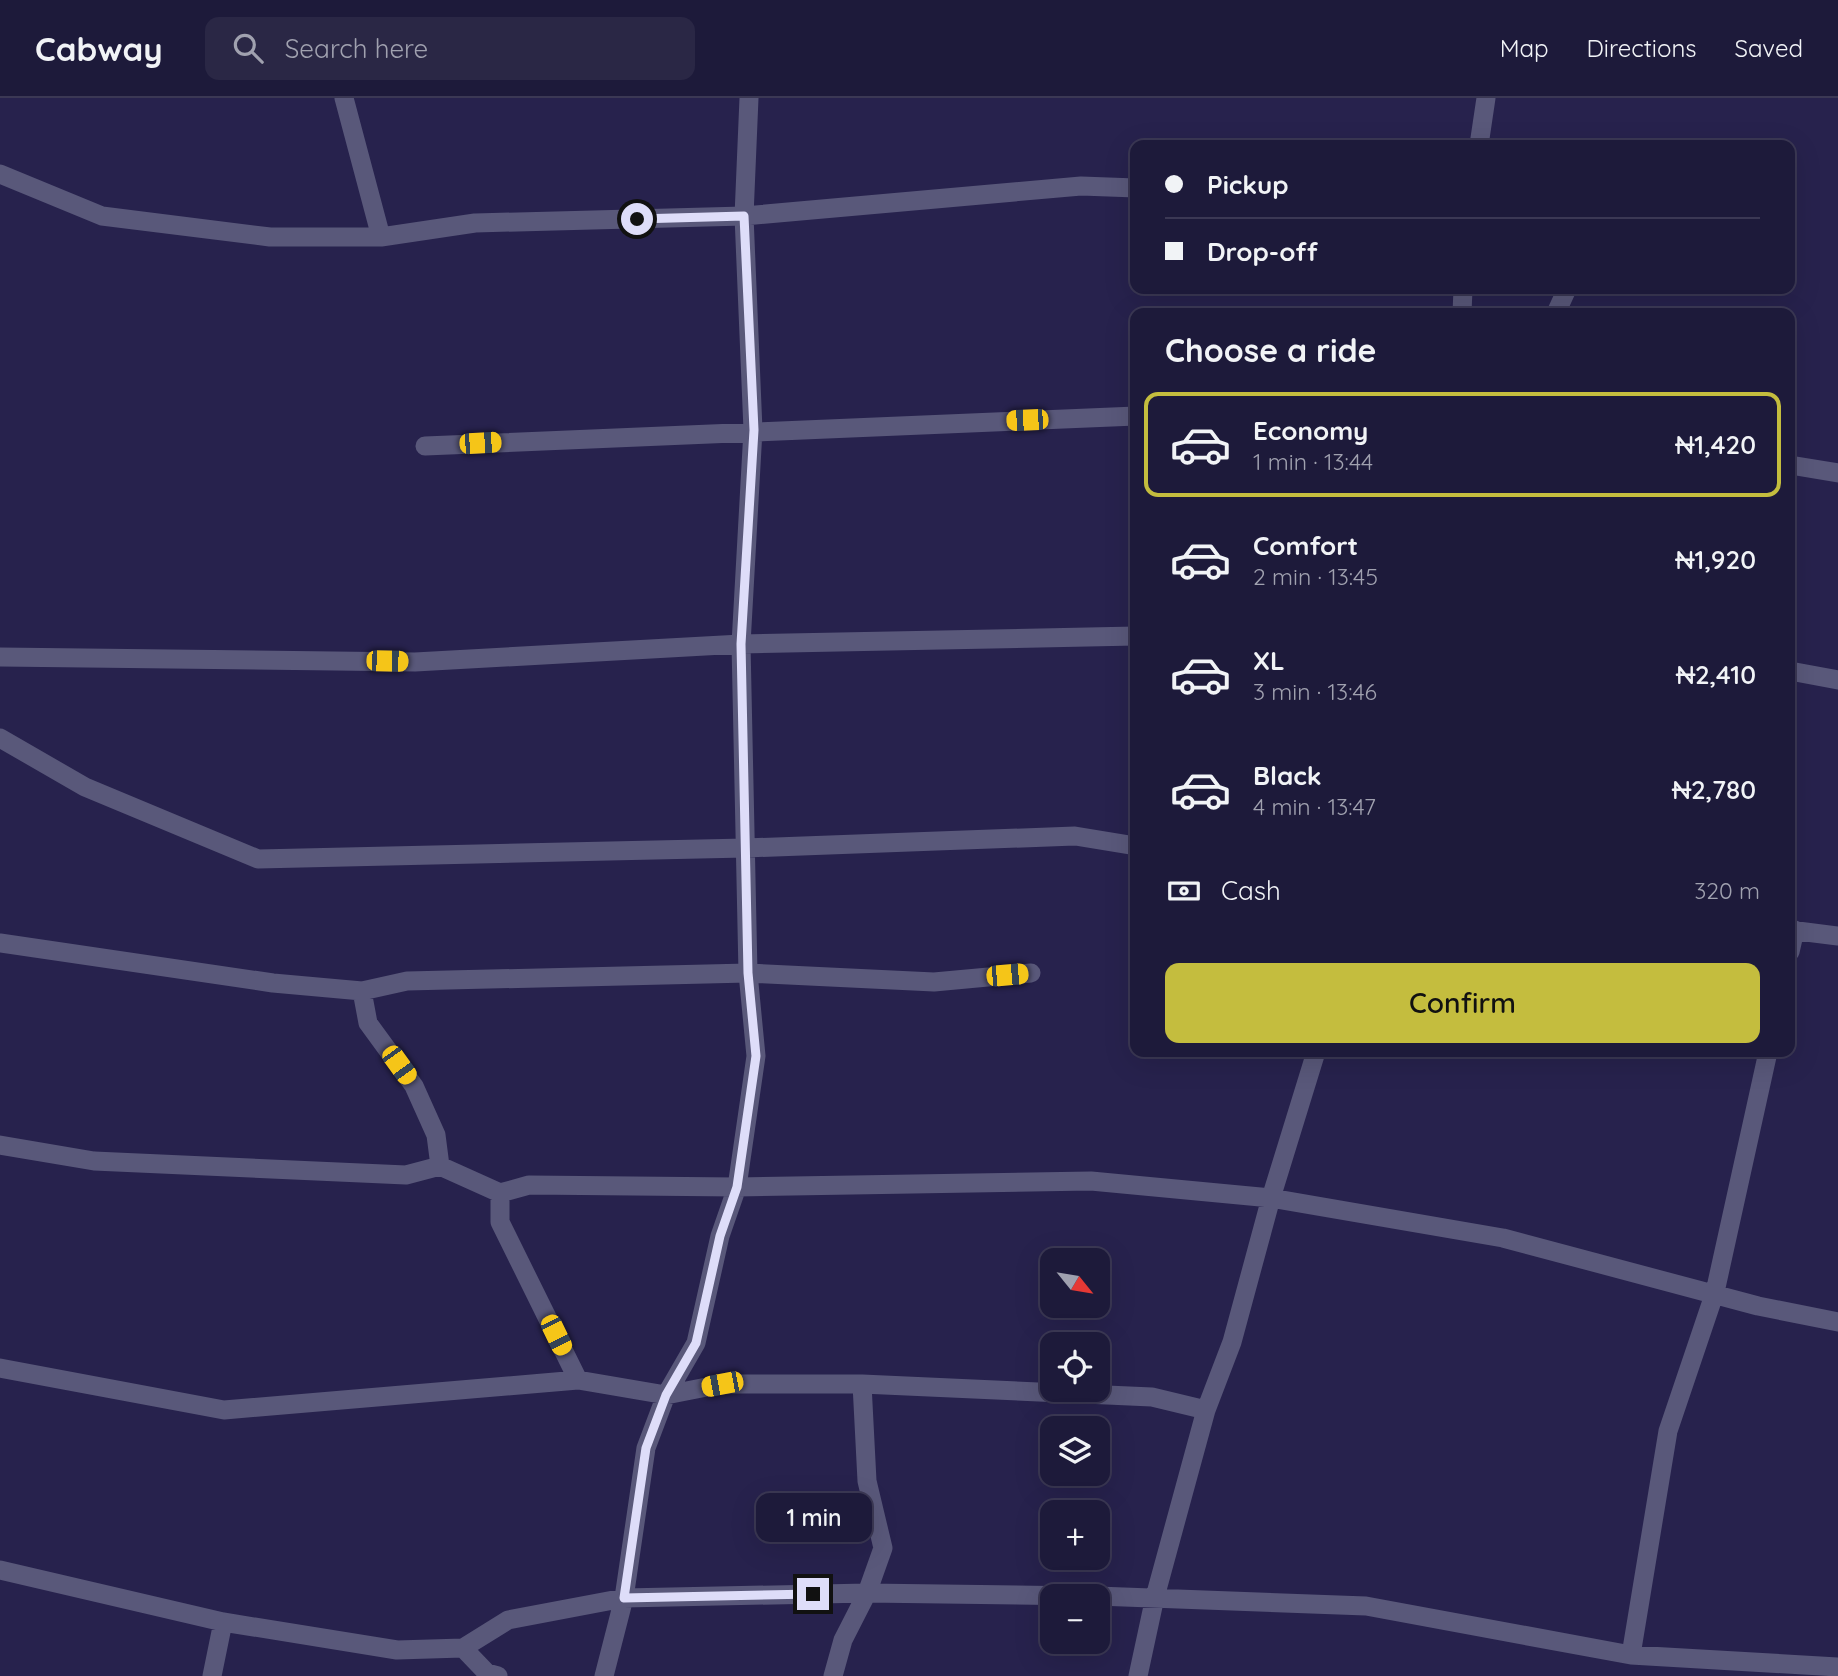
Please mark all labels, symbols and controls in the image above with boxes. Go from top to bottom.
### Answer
search box [205,17,695,80]
text: Cabway [35,28,163,69]
icon: search [229,29,267,67]
text: Search here [285,32,428,65]
text: Map [1500,33,1549,63]
text: Directions [1587,33,1697,63]
text: Saved [1735,33,1803,63]
text: Pickup [1207,168,1289,201]
route start [621,203,653,235]
text: Drop-off [1207,235,1318,268]
text: Choose a ride [1165,330,1377,370]
car [1006,409,1049,431]
icon: car [1169,413,1232,476]
text: Economy [1253,414,1368,447]
text: ₦1,420 [1675,428,1756,461]
car [459,431,502,455]
text: 1 min · 13:44 [1253,447,1373,476]
icon: car [1169,528,1232,591]
text: Comfort [1253,529,1358,562]
text: ₦1,920 [1675,543,1756,576]
text: 2 min · 13:45 [1253,562,1378,591]
icon: car [1169,643,1232,706]
text: XL [1253,644,1285,677]
car [366,650,409,672]
text: ₦2,410 [1676,658,1756,691]
text: 3 min · 13:46 [1253,677,1377,706]
icon: car [1169,758,1232,821]
text: Black [1253,759,1322,792]
text: ₦2,780 [1672,773,1756,806]
text: 4 min · 13:47 [1253,792,1376,821]
icon: cash [1165,872,1203,910]
text: Cash [1221,874,1281,907]
text: 320 m [1694,876,1760,905]
car [986,963,1029,987]
button: Confirm [1165,963,1760,1043]
car [379,1042,420,1088]
north arrow [1040,1248,1110,1318]
map controls [1040,1248,1110,1654]
car [538,1312,575,1358]
button: locate [1040,1332,1110,1402]
car [700,1370,745,1398]
button: layers [1040,1416,1110,1486]
callout: 1 min [755,1492,871,1542]
button: + [1040,1500,1110,1570]
text: 1 min [786,1503,842,1532]
route end [797,1578,829,1610]
button: − [1040,1584,1110,1654]

